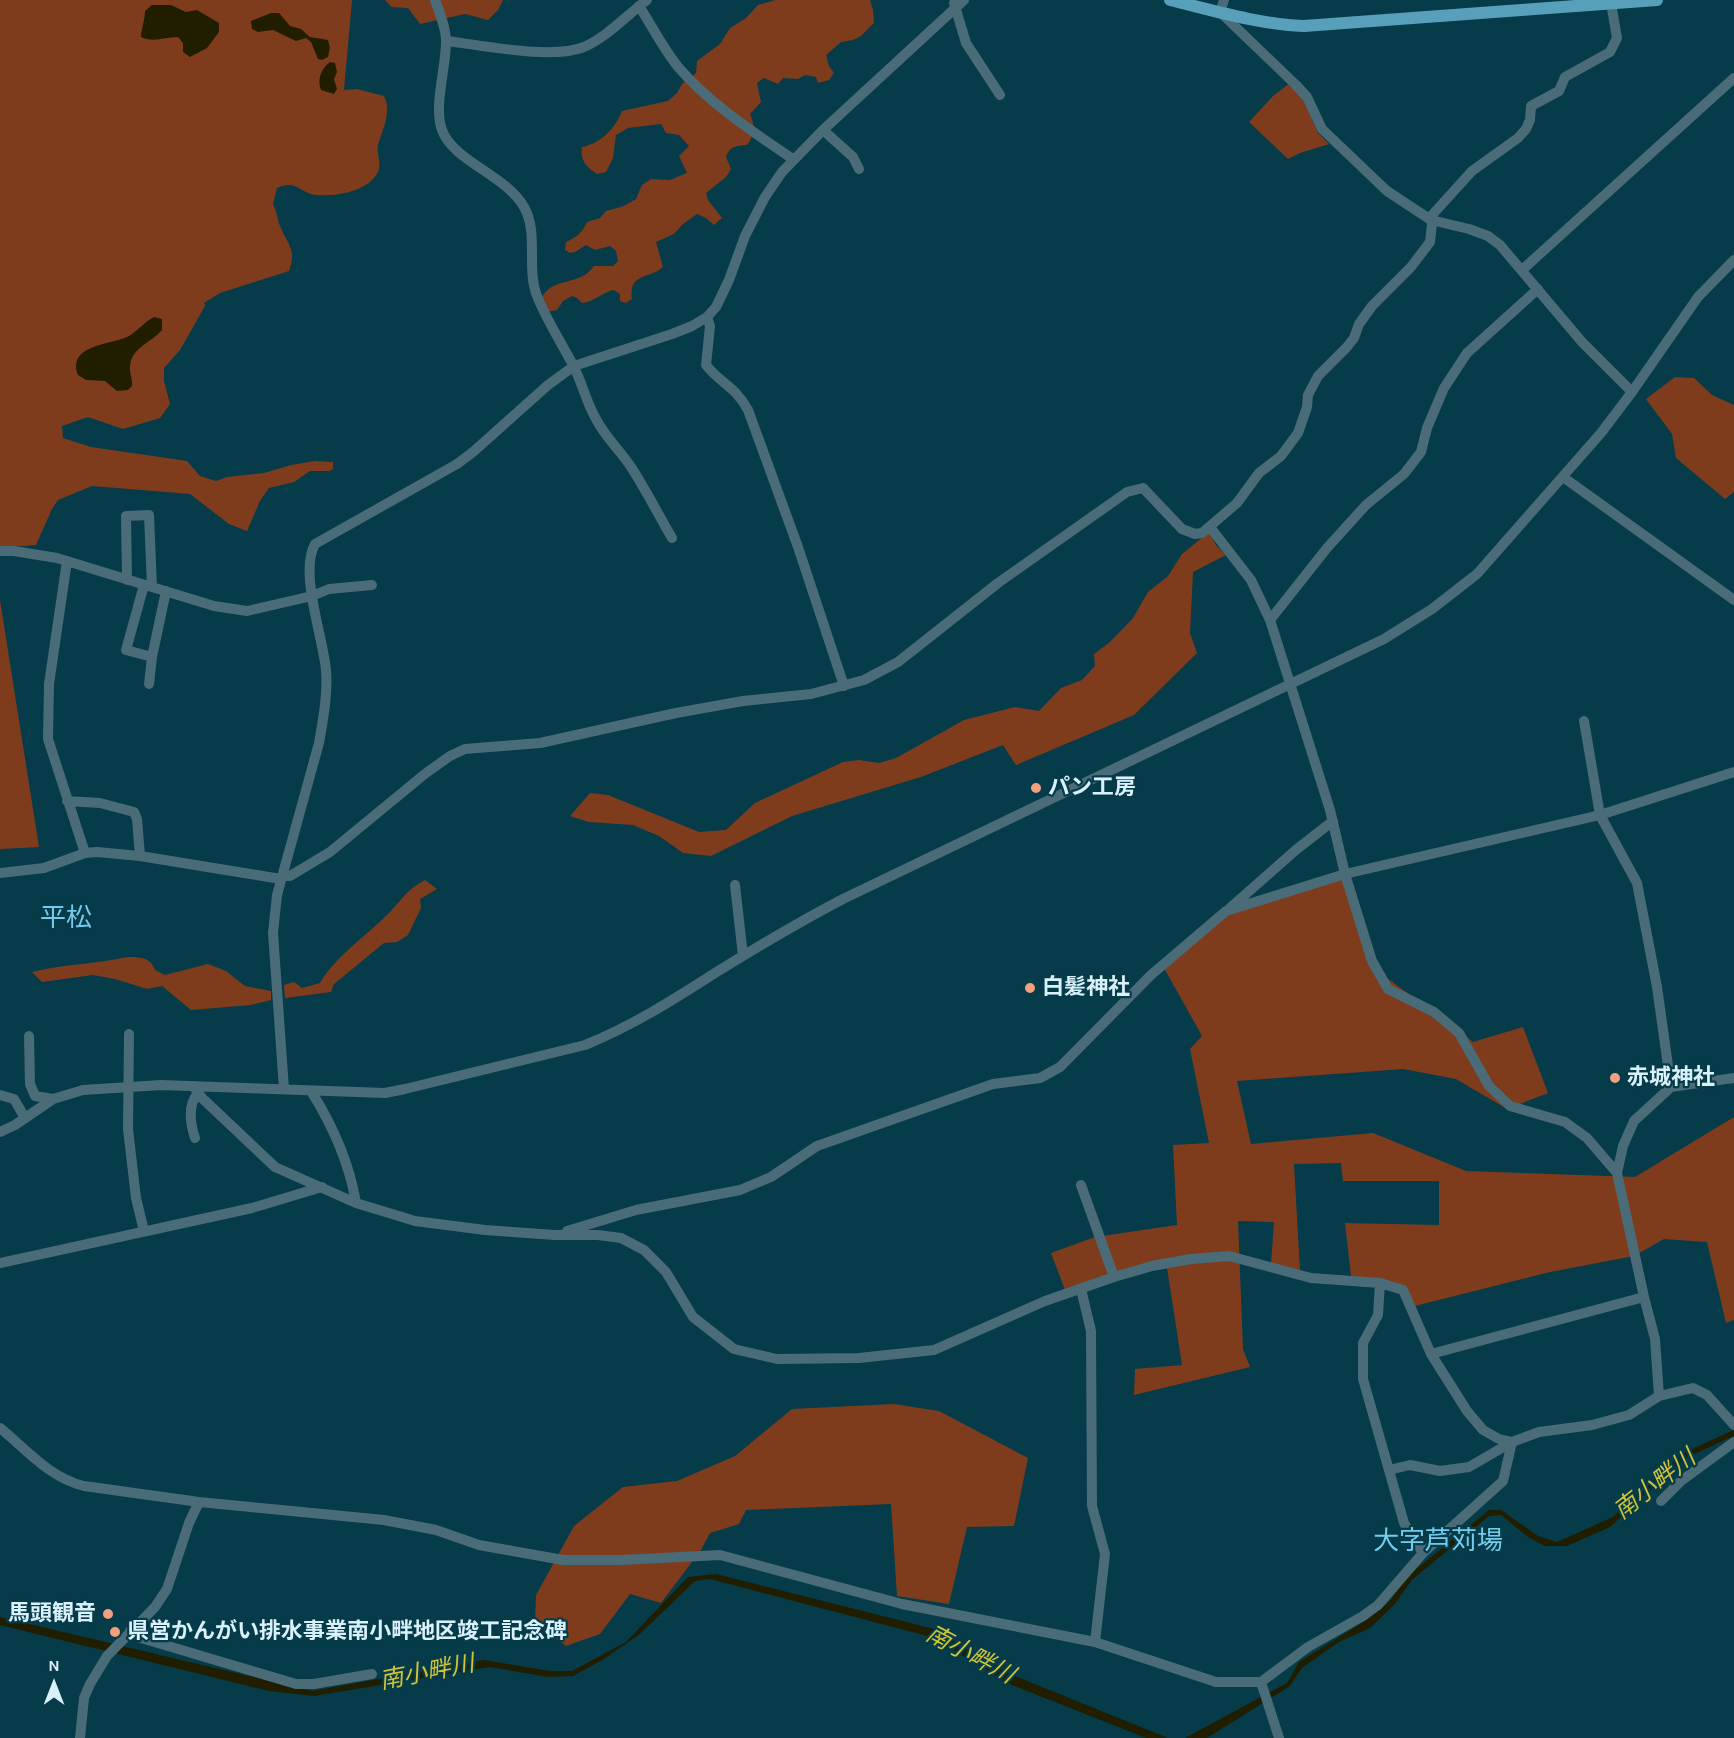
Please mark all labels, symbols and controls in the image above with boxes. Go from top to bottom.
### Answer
place label: パン工房 [1048,775,1136,801]
marker: パン工房 [1029,781,1043,795]
district label: 平松 [40,903,92,935]
place label: 白髪神社 [1042,975,1130,1001]
marker: 白髪神社 [1023,981,1037,995]
place label: 赤城神社 [1627,1065,1715,1091]
marker: 赤城神社 [1608,1071,1622,1085]
water label: 南小畔川 [1608,1444,1702,1526]
district label: 大字芦苅場 [1373,1526,1503,1558]
place label: 馬頭観音 [8,1601,96,1627]
marker: 馬頭観音 [101,1607,115,1621]
place label: 県営かんがい排水事業南小畔地区竣工記念碑 [127,1619,567,1645]
water label: 南小畔川 [921,1620,1019,1690]
marker: 県営かんがい排水事業南小畔地区竣工記念碑 [108,1625,122,1639]
water label: 南小畔川 [377,1650,477,1696]
north arrow [24,1654,84,1714]
text: N [48,1656,60,1675]

